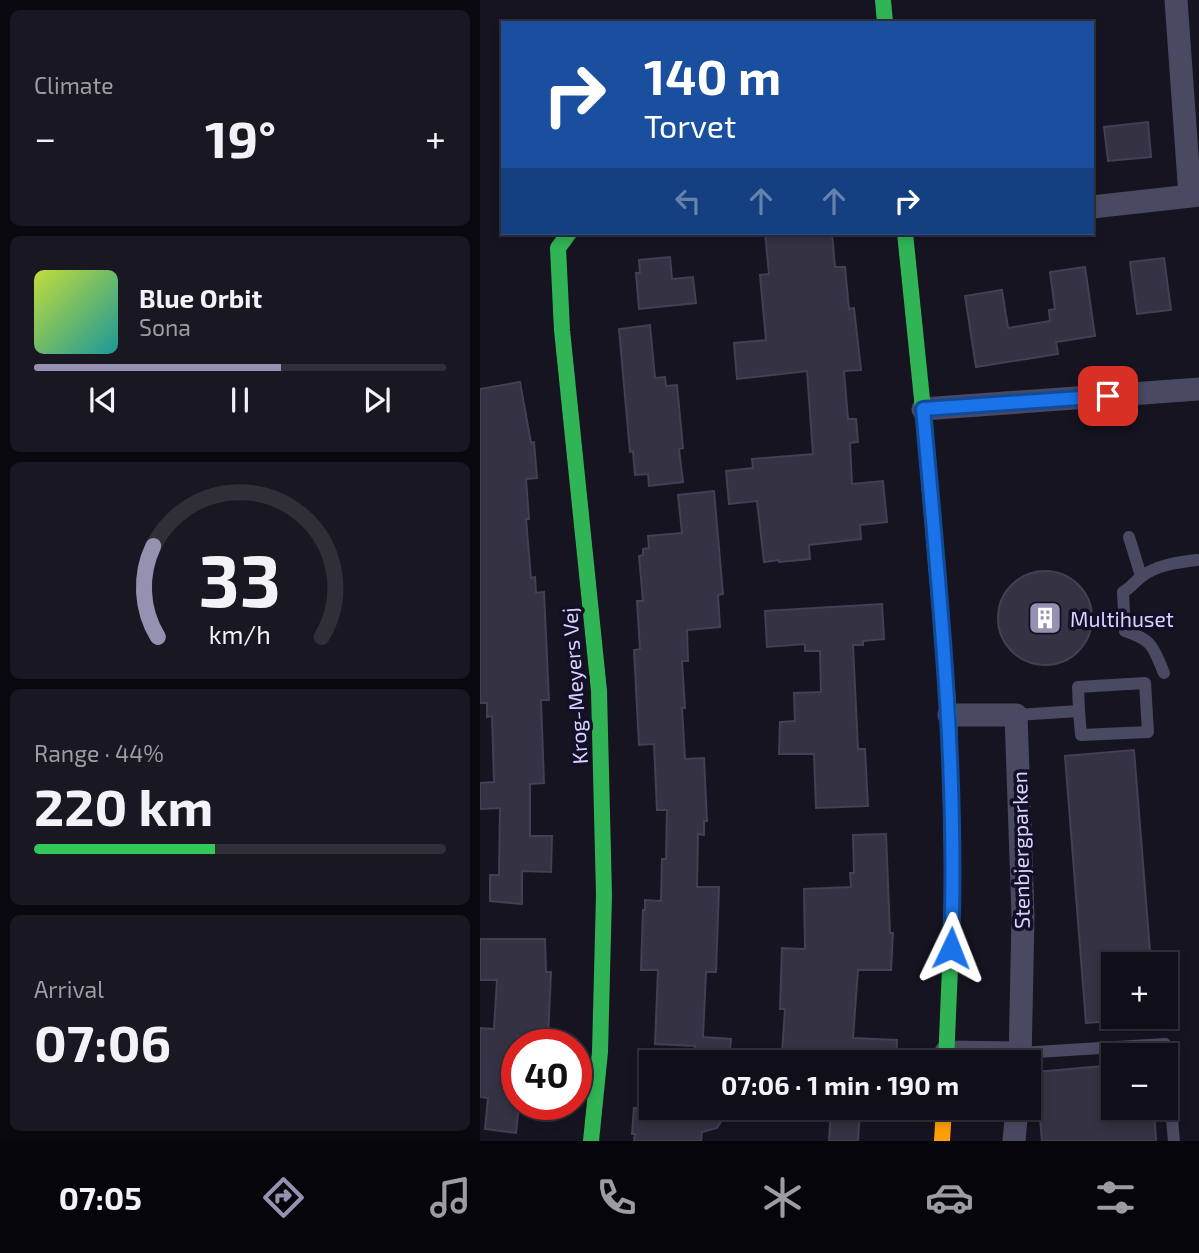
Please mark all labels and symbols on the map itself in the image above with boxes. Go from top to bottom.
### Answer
pin [1078,366,1138,426]
building icon: Multihuset [1026,599,1064,637]
place label: Multihuset [1070,606,1174,631]
street label: Krog-Meyers Vej [556,607,593,765]
street label: Stenbjergparken [1006,771,1035,929]
position arrow [914,911,988,985]
speed limit sign: 40 [501,1029,592,1120]

